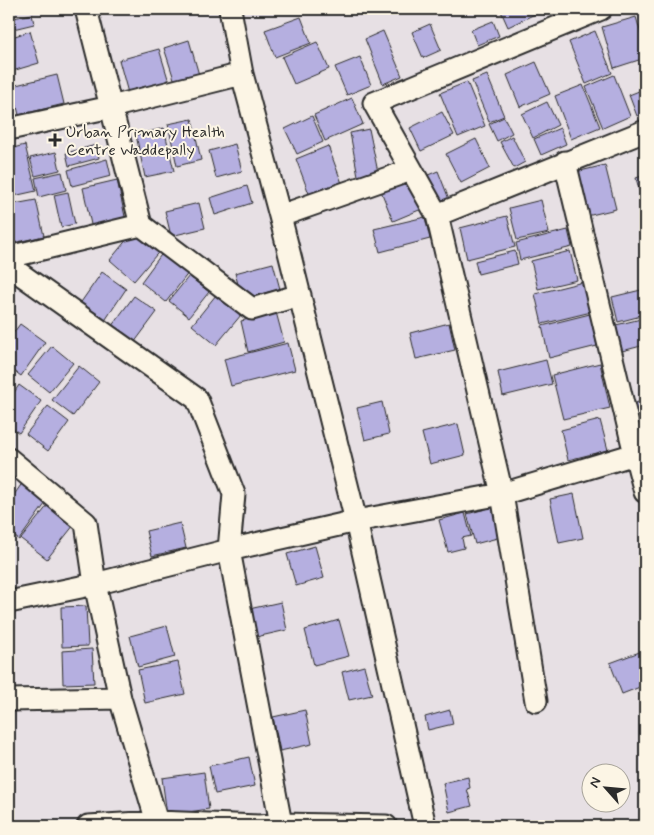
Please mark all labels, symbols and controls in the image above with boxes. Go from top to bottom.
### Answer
place label: Urban Primary Health Centre Waddepally [66,122,225,161]
marker: Urban Primary Health Centre Waddepally [48,133,62,147]
north arrow [582,762,632,812]
text: N [585,774,605,791]

